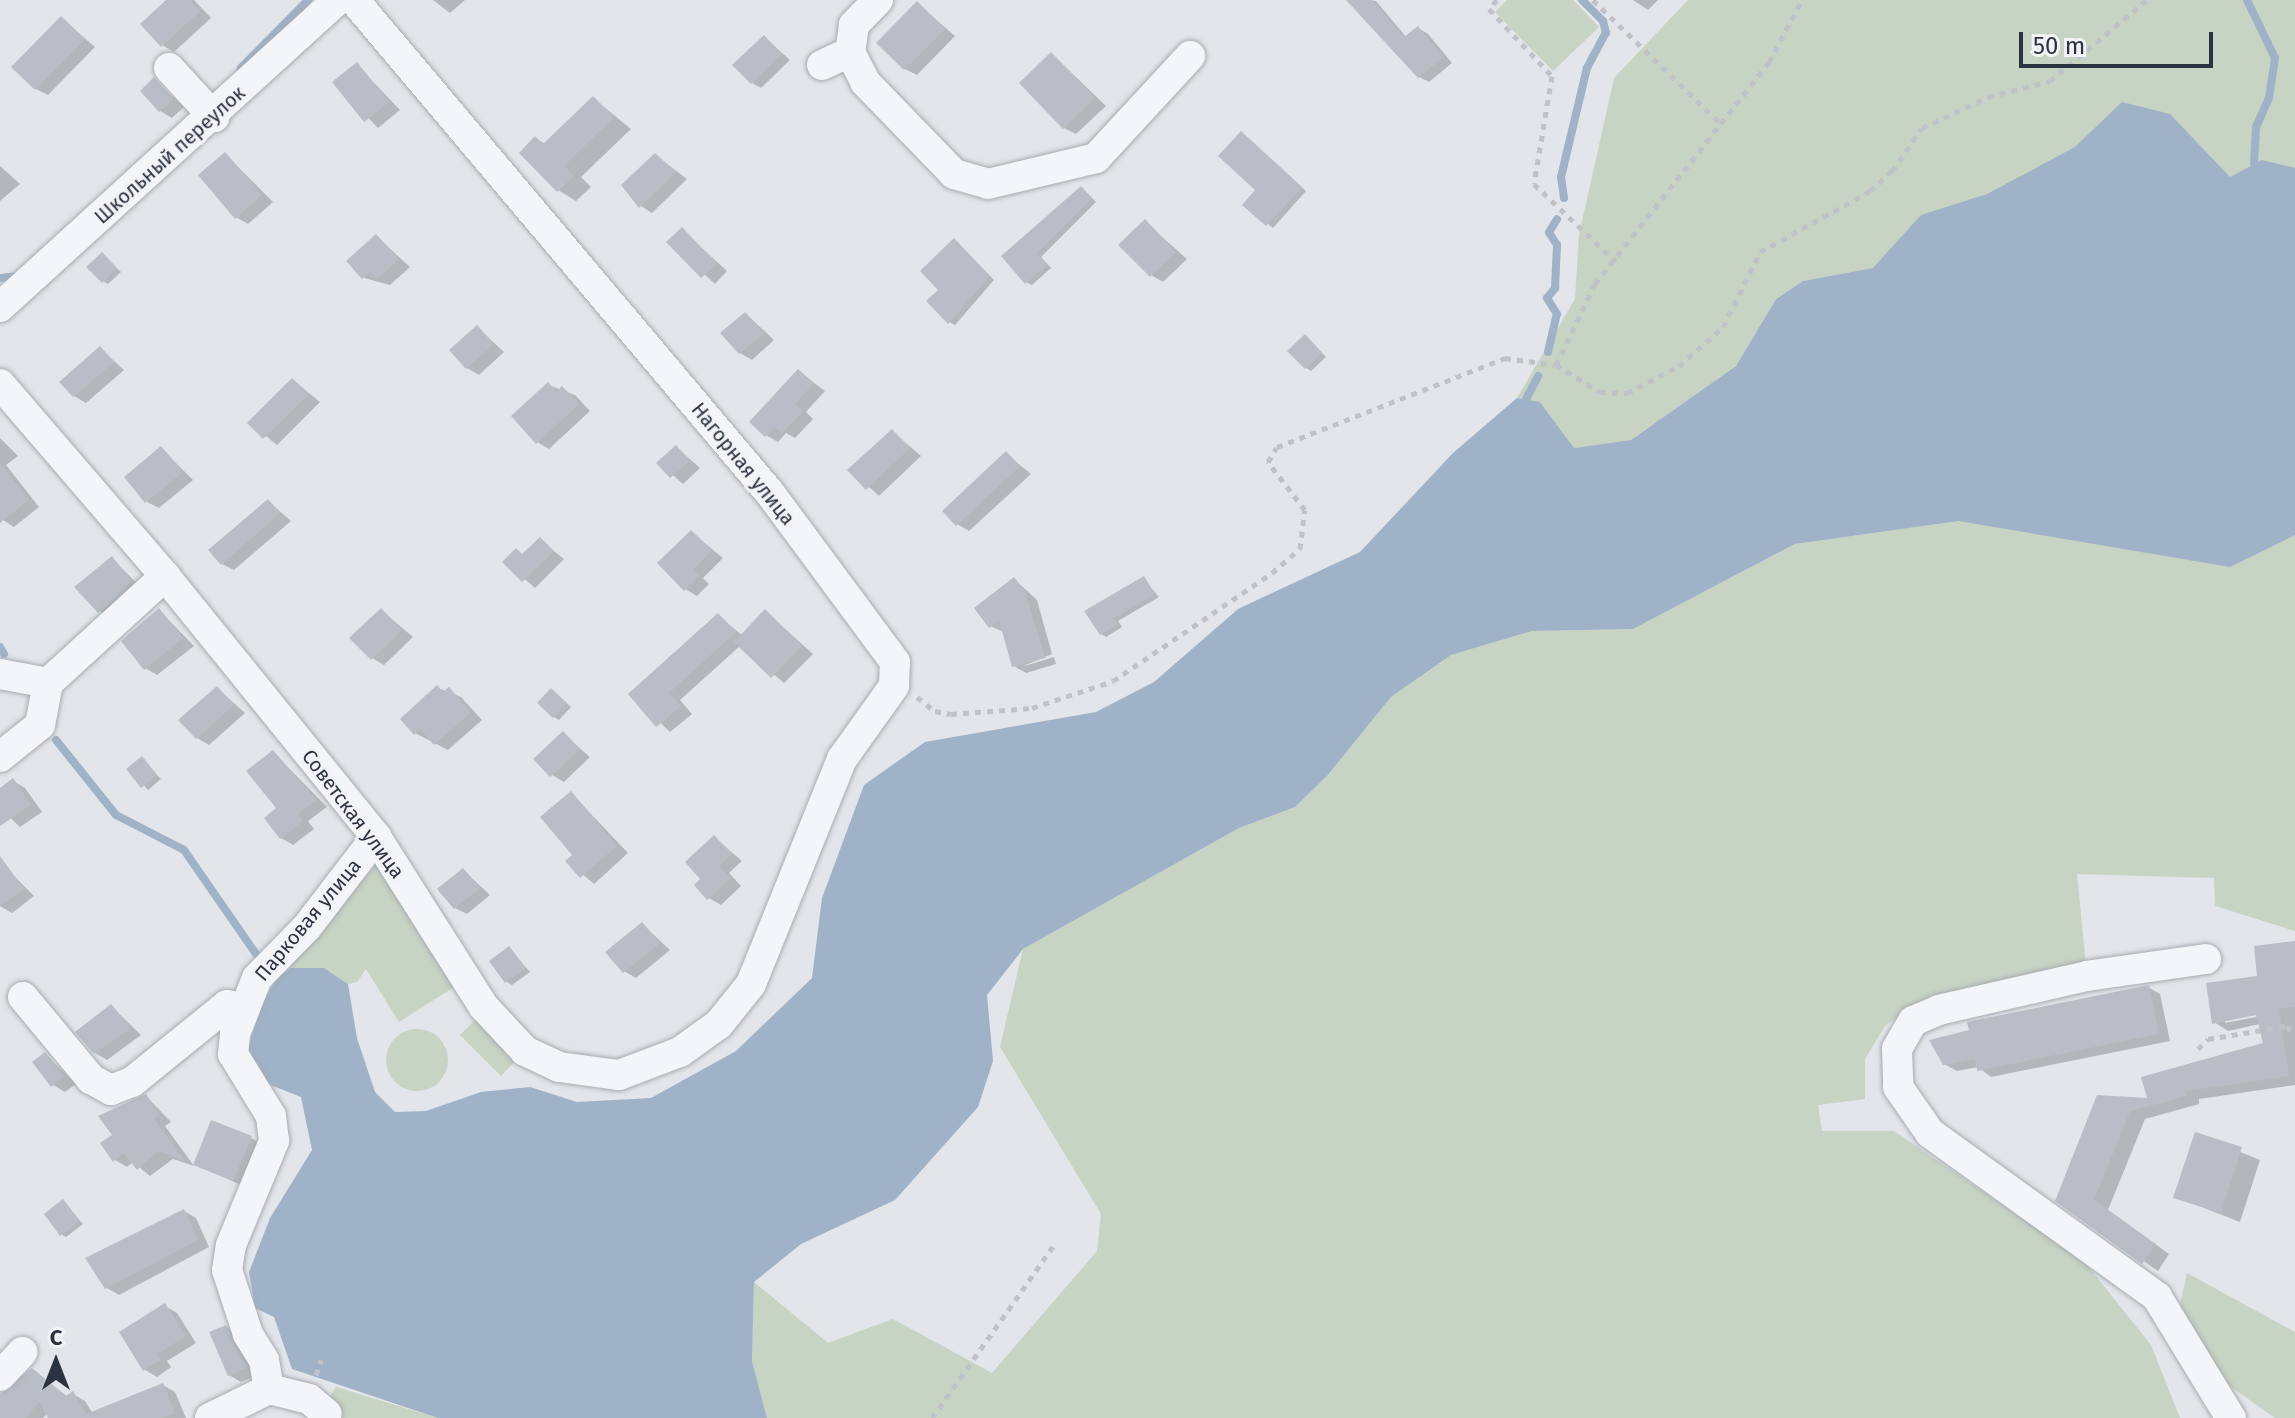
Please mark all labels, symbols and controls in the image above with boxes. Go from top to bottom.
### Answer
scale bar [2023,16,2217,66]
text: 50 m [2033,32,2085,60]
street label: Школьный переулок [90,81,250,229]
street label: Нагорная улица [686,398,800,530]
street label: Советская улица [297,745,409,883]
street label: Парковая улица [250,854,366,986]
north arrow [16,1322,96,1402]
text: С [50,1324,62,1351]

